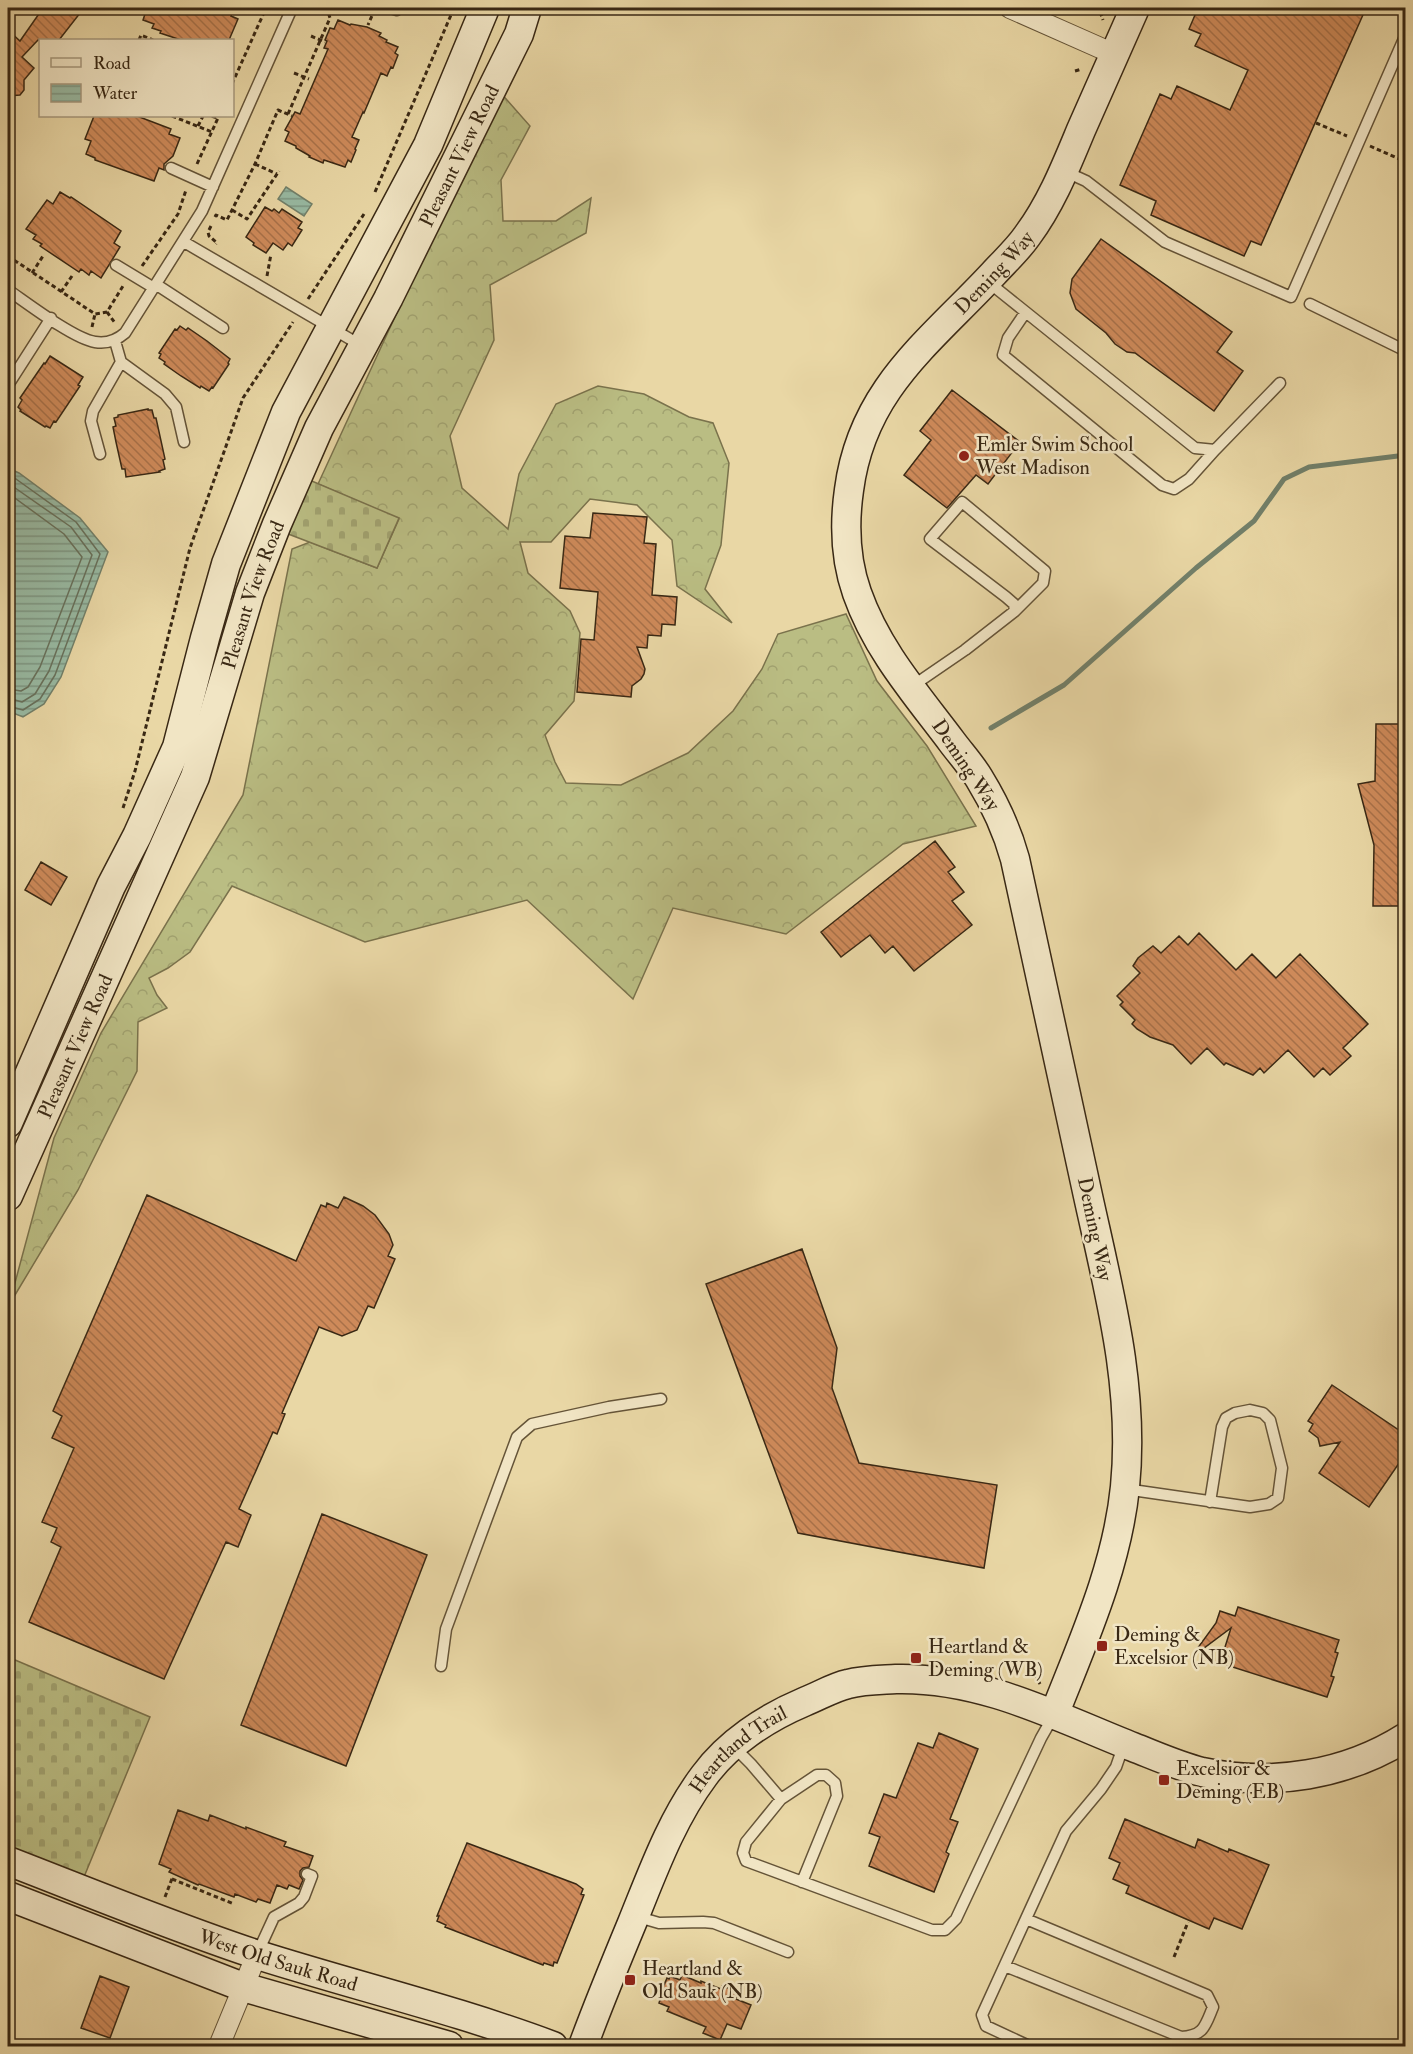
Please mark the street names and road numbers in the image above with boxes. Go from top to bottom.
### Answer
street label: Pleasant View Road [413,80,505,231]
street label: Deming Way [949,225,1040,319]
street label: Pleasant View Road [216,517,290,672]
street label: Deming Way [926,714,1006,817]
street label: Pleasant View Road [32,970,118,1122]
street label: Deming Way [1072,1175,1118,1284]
street label: Heartland Trail [683,1700,791,1798]
street label: West Old Sauk Road [195,1923,361,1997]

